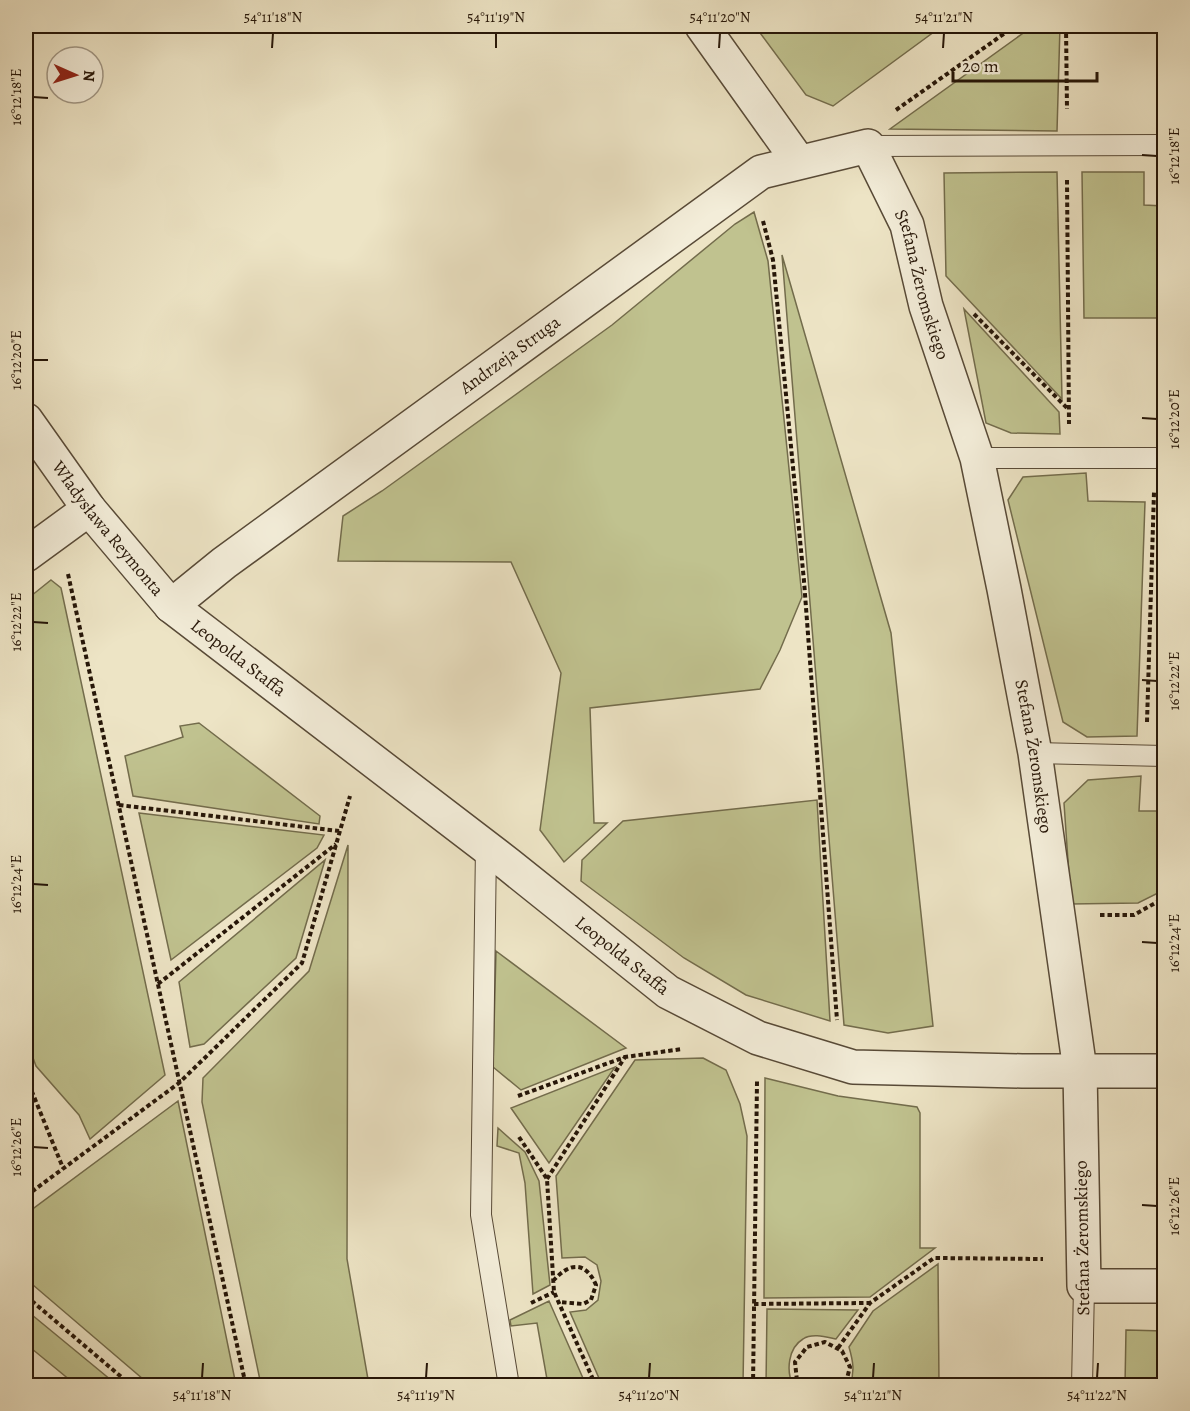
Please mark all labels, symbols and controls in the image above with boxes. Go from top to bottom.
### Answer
text: 54°11'18"N [244,7,302,27]
text: 54°11'19"N [467,7,525,27]
text: 54°11'20"N [689,7,751,27]
text: 54°11'21"N [915,7,973,27]
north arrow [45,45,105,105]
scale bar [953,45,1097,83]
text: 20 m [962,54,999,78]
text: 16°12'18"E [6,68,26,126]
text: N [78,69,100,82]
text: 16°12'18"E [1164,127,1184,185]
street label: Stefana Żeromskiego [889,205,955,363]
street label: Andrzeja Struga [454,310,566,400]
text: 16°12'20"E [6,330,26,390]
text: 16°12'20"E [1164,389,1184,449]
street label: Władysława Reymonta [46,455,170,602]
text: 16°12'22"E [6,592,26,652]
street label: Leopolda Staffa [186,613,292,702]
text: 16°12'22"E [1164,651,1184,711]
street label: Stefana Żeromskiego [1009,677,1058,835]
text: 16°12'24"E [6,855,26,913]
street label: Leopolda Staffa [570,911,675,1001]
text: 16°12'24"E [1164,914,1184,972]
text: 16°12'26"E [6,1118,26,1176]
street label: Stefana Żeromskiego [1069,1160,1095,1316]
text: 16°12'26"E [1164,1177,1184,1235]
text: 54°11'18"N [173,1385,231,1405]
text: 54°11'19"N [397,1385,455,1405]
text: 54°11'20"N [618,1385,680,1405]
text: 54°11'21"N [844,1385,902,1405]
text: 54°11'22"N [1067,1385,1127,1405]

